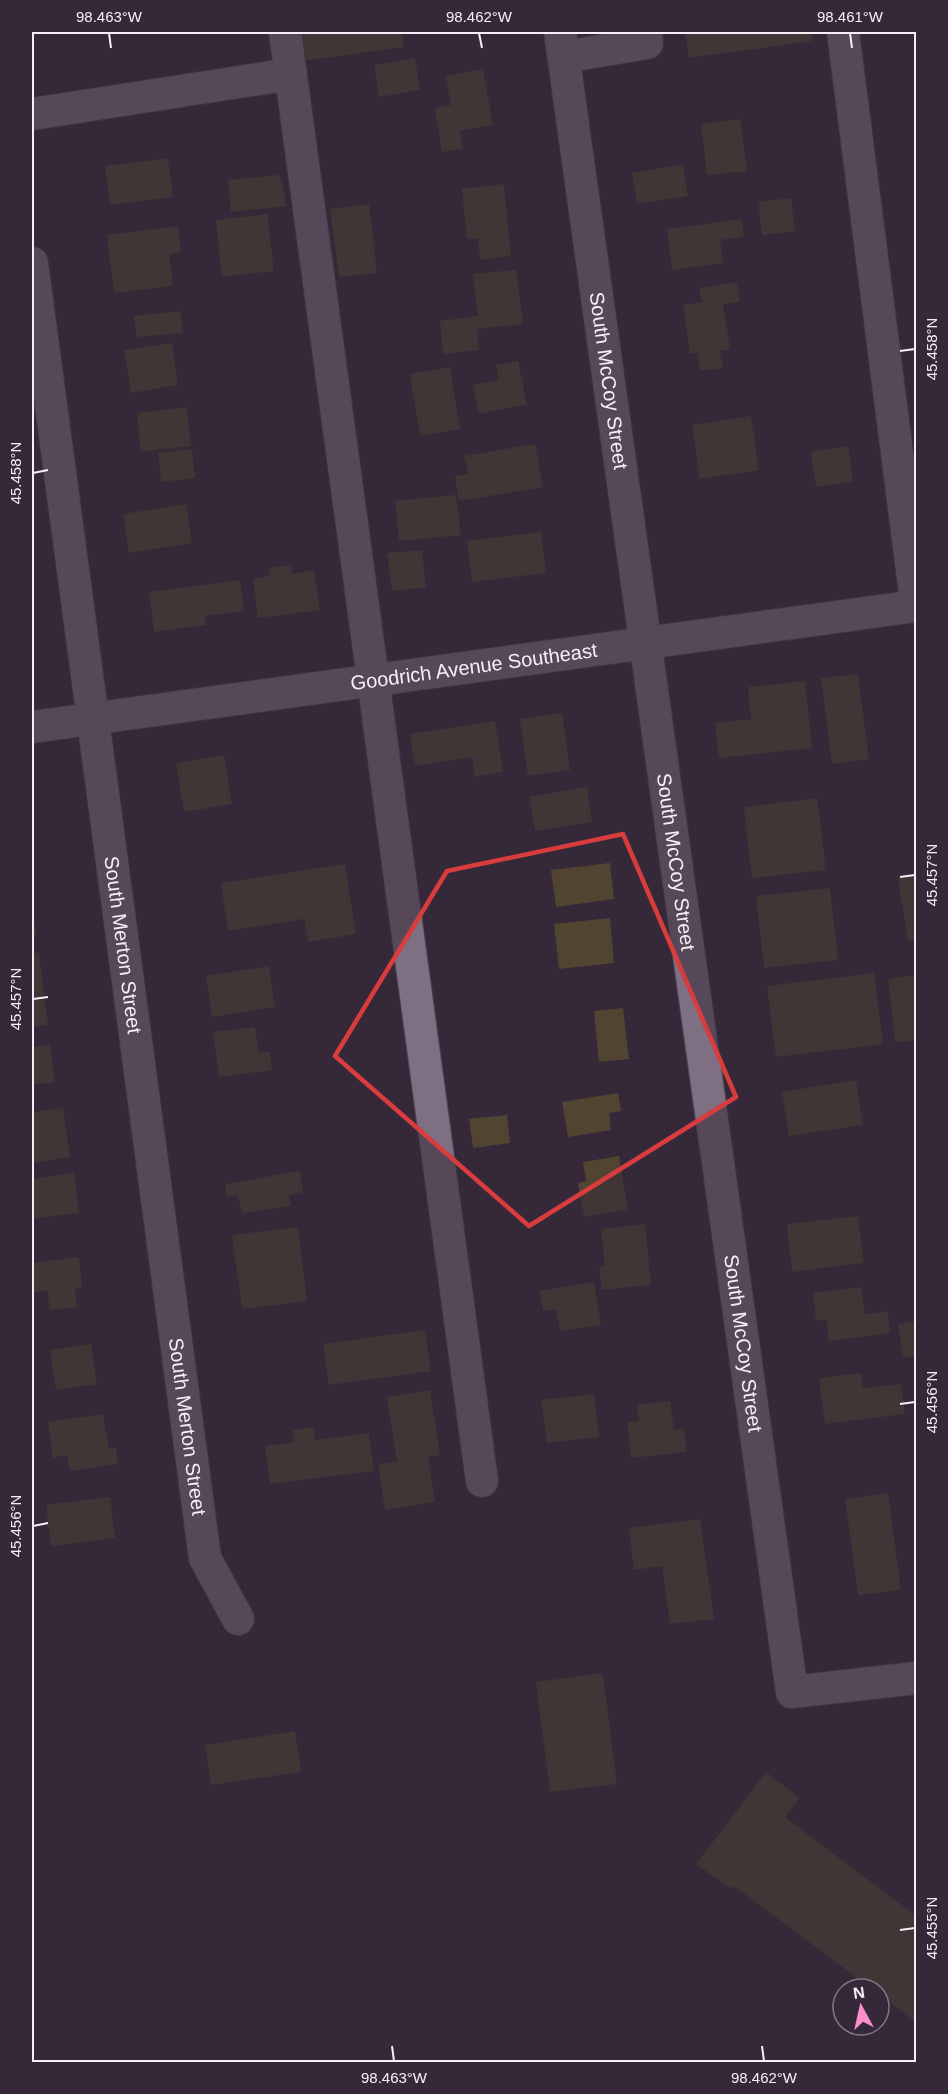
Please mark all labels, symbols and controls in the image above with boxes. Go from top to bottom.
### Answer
text: 98.463°W [76,8,143,25]
text: 98.462°W [446,8,513,25]
text: 98.461°W [817,8,884,25]
street label: South McCoy Street [585,290,632,471]
text: 45.458°N [923,318,940,380]
text: 45.458°N [7,442,24,504]
street label: Goodrich Avenue Southeast [349,639,599,694]
street label: South McCoy Street [653,772,699,953]
text: 45.457°N [923,844,940,906]
street label: South Merton Street [100,855,146,1036]
text: 45.457°N [7,968,24,1030]
street label: South McCoy Street [720,1253,767,1434]
street label: South Merton Street [165,1336,210,1517]
text: 45.456°N [923,1371,940,1433]
text: 45.456°N [7,1495,24,1557]
text: 45.455°N [923,1897,940,1959]
north arrow [831,1977,891,2037]
text: N [852,1983,866,2002]
text: 98.463°W [361,2069,428,2086]
text: 98.462°W [731,2069,798,2086]

